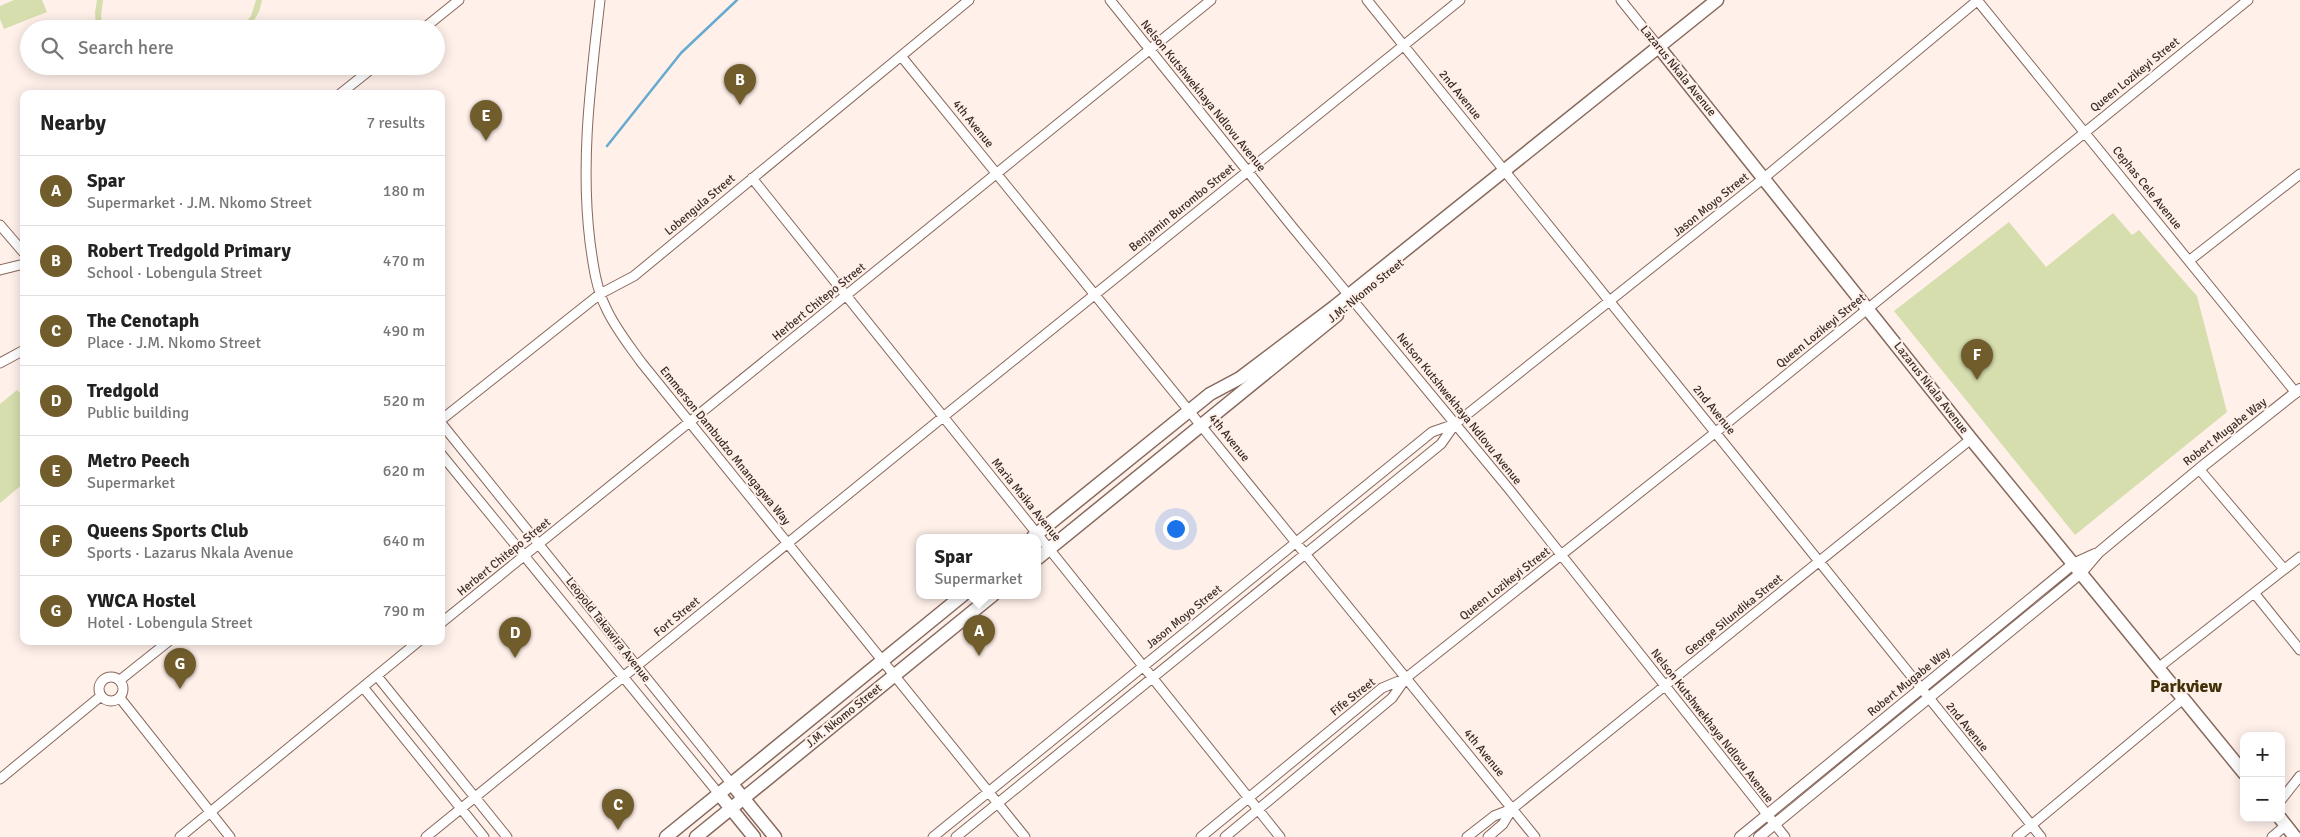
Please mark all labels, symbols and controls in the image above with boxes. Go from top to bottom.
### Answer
street label: Nelson Kutshwekhaya Ndlovu Avenue [1137,17,1269,175]
search box [20,20,445,75]
street label: Lazarus Nkala Avenue [1637,23,1719,119]
icon: search [38,34,66,62]
street label: Queen Lozikeyi Street [2087,34,2183,116]
text: Search here [78,36,174,60]
pin: B [724,64,756,105]
street label: 2nd Avenue [1435,67,1485,123]
street label: 4th Avenue [949,97,997,151]
pin: E [470,100,502,141]
text: Nearby [40,110,106,136]
text: 7 results [366,113,425,133]
street label: Cephas Cele Avenue [2109,143,2185,233]
street label: Benjamin Burombo Street [1126,161,1238,255]
text: Spar [87,169,125,193]
street label: Jason Moyo Street [1670,170,1752,240]
street label: Lobengula Street [662,171,738,239]
text: A [51,181,61,201]
text: 180 m [383,181,425,201]
text: Supermarket · J.M. Nkomo Street [87,193,312,213]
text: Robert Tredgold Primary [87,239,291,263]
text: B [51,251,61,271]
text: 470 m [383,251,425,271]
street label: J.M. Nkomo Street [1325,256,1407,326]
street label: Herbert Chitepo Street [769,260,869,344]
text: School · Lobengula Street [87,263,262,283]
street label: Queen Lozikeyi Street [1773,290,1869,372]
text: The Cenotaph [87,309,199,333]
text: C [51,321,61,341]
text: 490 m [383,321,425,341]
street label: Nelson Kutshwekhaya Ndlovu Avenue [1393,330,1525,488]
text: Place · J.M. Nkomo Street [87,333,261,353]
street label: Lazarus Nkala Avenue [1890,339,1972,437]
pin: F [1961,339,1993,380]
street label: Emmerson Dambudzo Mnangagwa Way [656,364,794,529]
text: Tredgold [87,379,159,403]
street label: 2nd Avenue [1689,382,1739,438]
text: D [51,391,61,411]
text: 520 m [383,391,425,411]
street label: Robert Mugabe Way [2180,394,2270,469]
text: Public building [87,403,189,423]
street label: 4th Avenue [1205,411,1253,465]
text: Metro Peech [87,449,190,473]
street label: Maria Msika Avenue [988,455,1064,545]
text: E [51,461,61,481]
text: 620 m [383,461,425,481]
text: Supermarket [87,473,175,493]
street label: Herbert Chitepo Street [454,515,554,599]
your location [1163,516,1189,542]
text: Queens Sports Club [87,519,249,543]
text: F [52,531,60,551]
text: 640 m [383,531,425,551]
popup [916,534,1041,599]
text: Sports · Lazarus Nkala Avenue [87,543,294,563]
street label: Queen Lozikeyi Street [1457,544,1553,624]
text: Spar [934,545,973,569]
text: Supermarket [934,569,1023,589]
street label: George Silundika Street [1682,571,1786,659]
street label: Leopold Takawira Avenue [562,575,654,685]
street label: Jason Moyo Street [1143,582,1225,652]
text: YWCA Hostel [87,589,196,613]
street label: Fort Street [651,594,703,640]
text: G [51,601,61,621]
text: 790 m [383,601,425,621]
text: Hotel · Lobengula Street [87,613,253,633]
pin: A [963,615,995,656]
pin: D [499,617,531,658]
street label: Robert Mugabe Way [1865,644,1954,720]
street label: Nelson Kutshwekhaya Ndlovu Avenue [1647,646,1777,806]
pin: G [164,648,196,689]
street label: Fife Street [1327,675,1379,719]
district label: Parkview [2150,675,2222,697]
street label: J.M. Nkomo Street [803,681,885,751]
street label: 2nd Avenue [1942,699,1992,755]
street label: 4th Avenue [1460,726,1508,780]
map controls [2240,732,2285,822]
button: + [2240,732,2285,777]
button: − [2240,777,2285,822]
pin: C [602,789,634,830]

